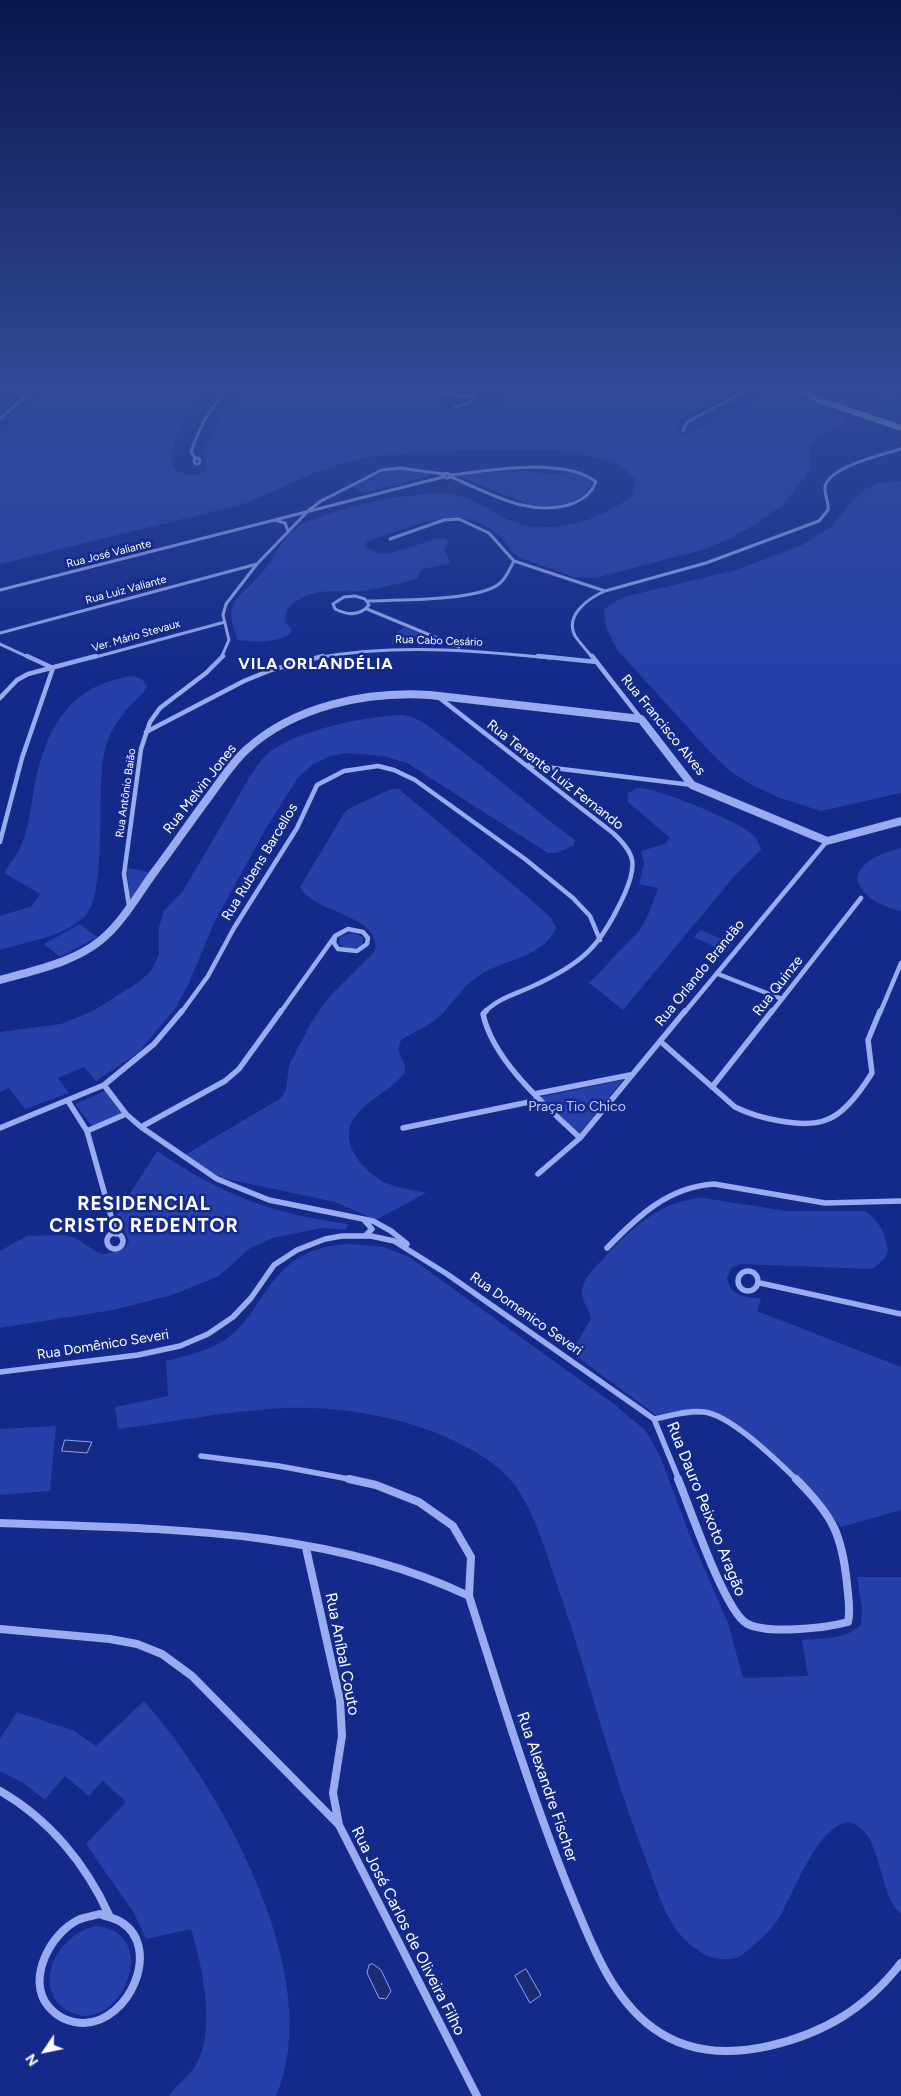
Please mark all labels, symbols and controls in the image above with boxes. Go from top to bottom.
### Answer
street label: Rua José Valiante [65,537,153,571]
street label: Rua Luiz Valiante [84,573,168,607]
street label: Ver. Mário Stevaux [90,617,182,655]
street label: Rua Cabo Cesário [395,633,483,649]
district label: VILA ORLANDÉLIA [236,654,396,674]
street label: Rua Francisco Alves [617,671,709,779]
street label: Rua Tenente Luiz Fernando [483,716,627,834]
street label: Rua Melvin Jones [160,741,240,837]
street label: Rua Antônio Baião [113,747,139,839]
street label: Rua Rubens Barcellos [218,800,302,924]
street label: Rua Orlando Brandão [652,916,748,1030]
street label: Rua Quinze [749,953,807,1019]
park label: Praça Tio Chico [528,1099,626,1115]
district label: RESIDENCIAL CRISTO REDENTOR [47,1193,241,1237]
street label: Rua Domenico Severi [467,1269,585,1359]
street label: Rua Domênico Severi [36,1326,170,1364]
street label: Rua Dauro Peixoto Aragão [662,1419,750,1599]
street label: Rua Aníbal Couto [321,1591,363,1717]
street label: Rua Alexandre Fischer [512,1709,582,1865]
street label: Rua José Carlos de Oliveira Filho [347,1823,469,2039]
north arrow [20,2026,70,2076]
text: N [22,2050,42,2069]

